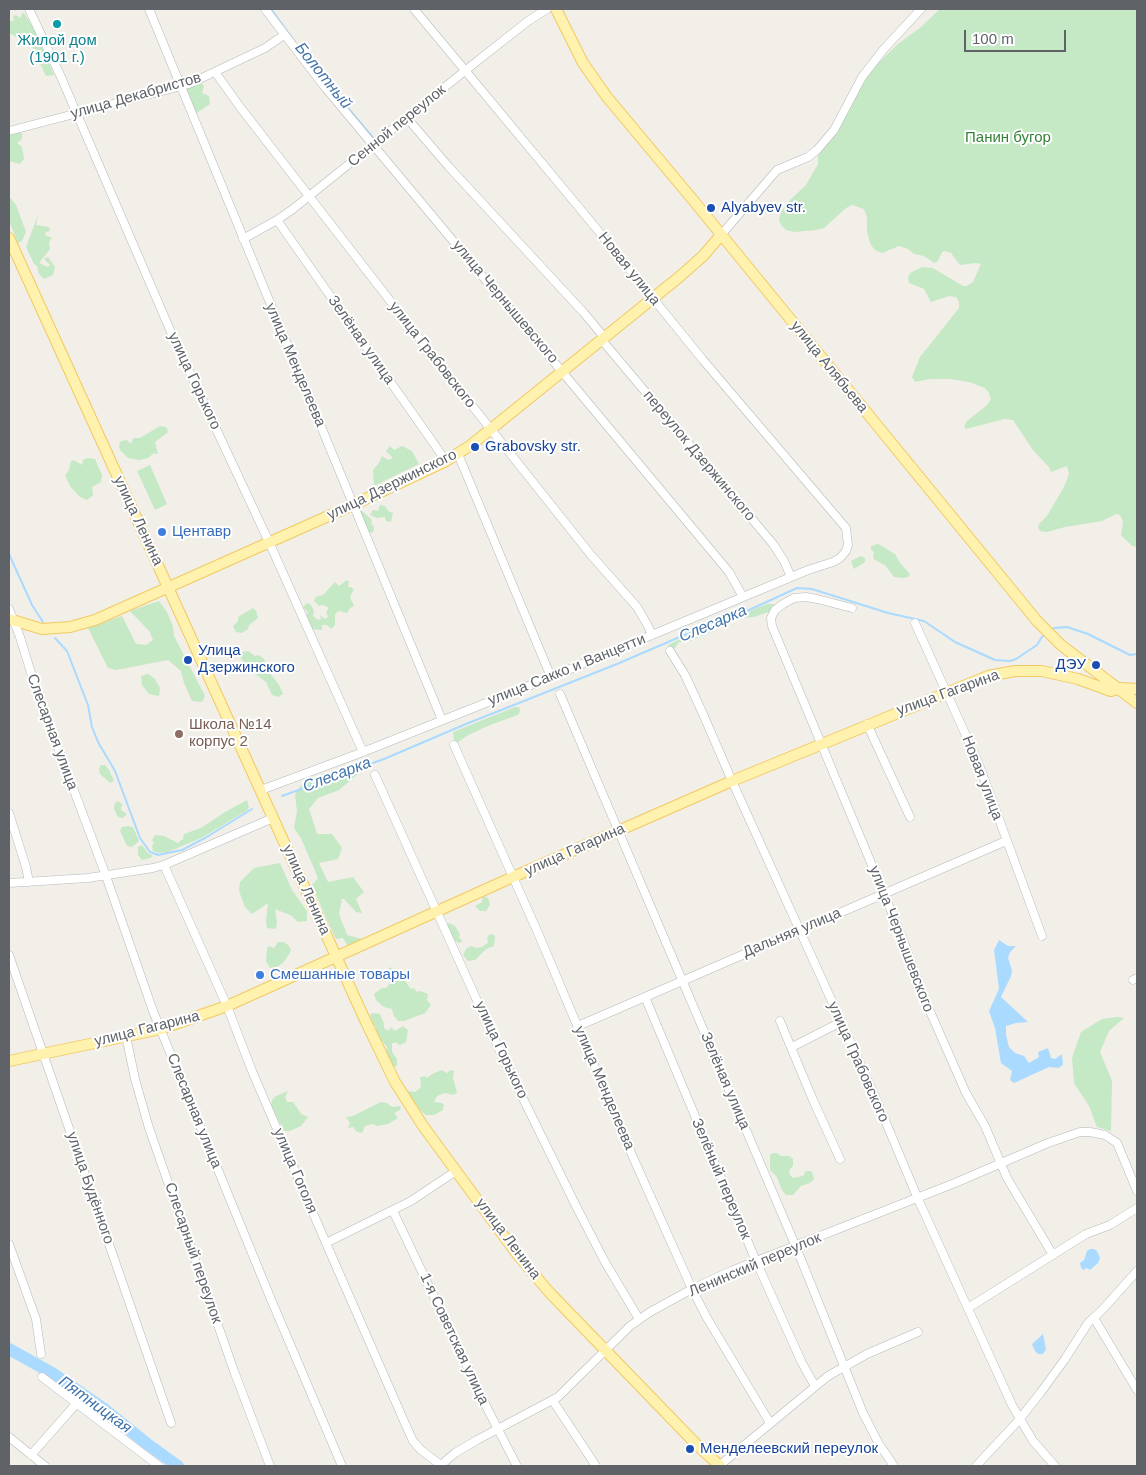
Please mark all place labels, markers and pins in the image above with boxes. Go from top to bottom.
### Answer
marker: Жилой дом (1901 г.) [51,18,63,30]
place label: Жилой дом (1901 г.) [17,32,97,67]
place label: Alyabyev str. [721,199,806,217]
marker: Alyabyev str. [705,202,717,214]
place label: Grabovsky str. [485,438,581,456]
marker: Grabovsky str. [469,441,481,453]
place label: Центавр [172,523,231,541]
marker: Центавр [156,526,168,538]
place label: Улица Дзержинского [198,642,295,677]
marker: Улица Дзержинского [182,654,194,666]
place label: ДЭУ [1056,656,1086,674]
marker: ДЭУ [1090,659,1102,671]
place label: Школа №14 корпус 2 [189,716,272,751]
marker: Школа №14 корпус 2 [173,728,185,740]
place label: Смешанные товары [270,966,410,984]
marker: Смешанные товары [254,969,266,981]
place label: Менделеевский переулок [700,1440,878,1458]
marker: Менделеевский переулок [684,1443,696,1455]

